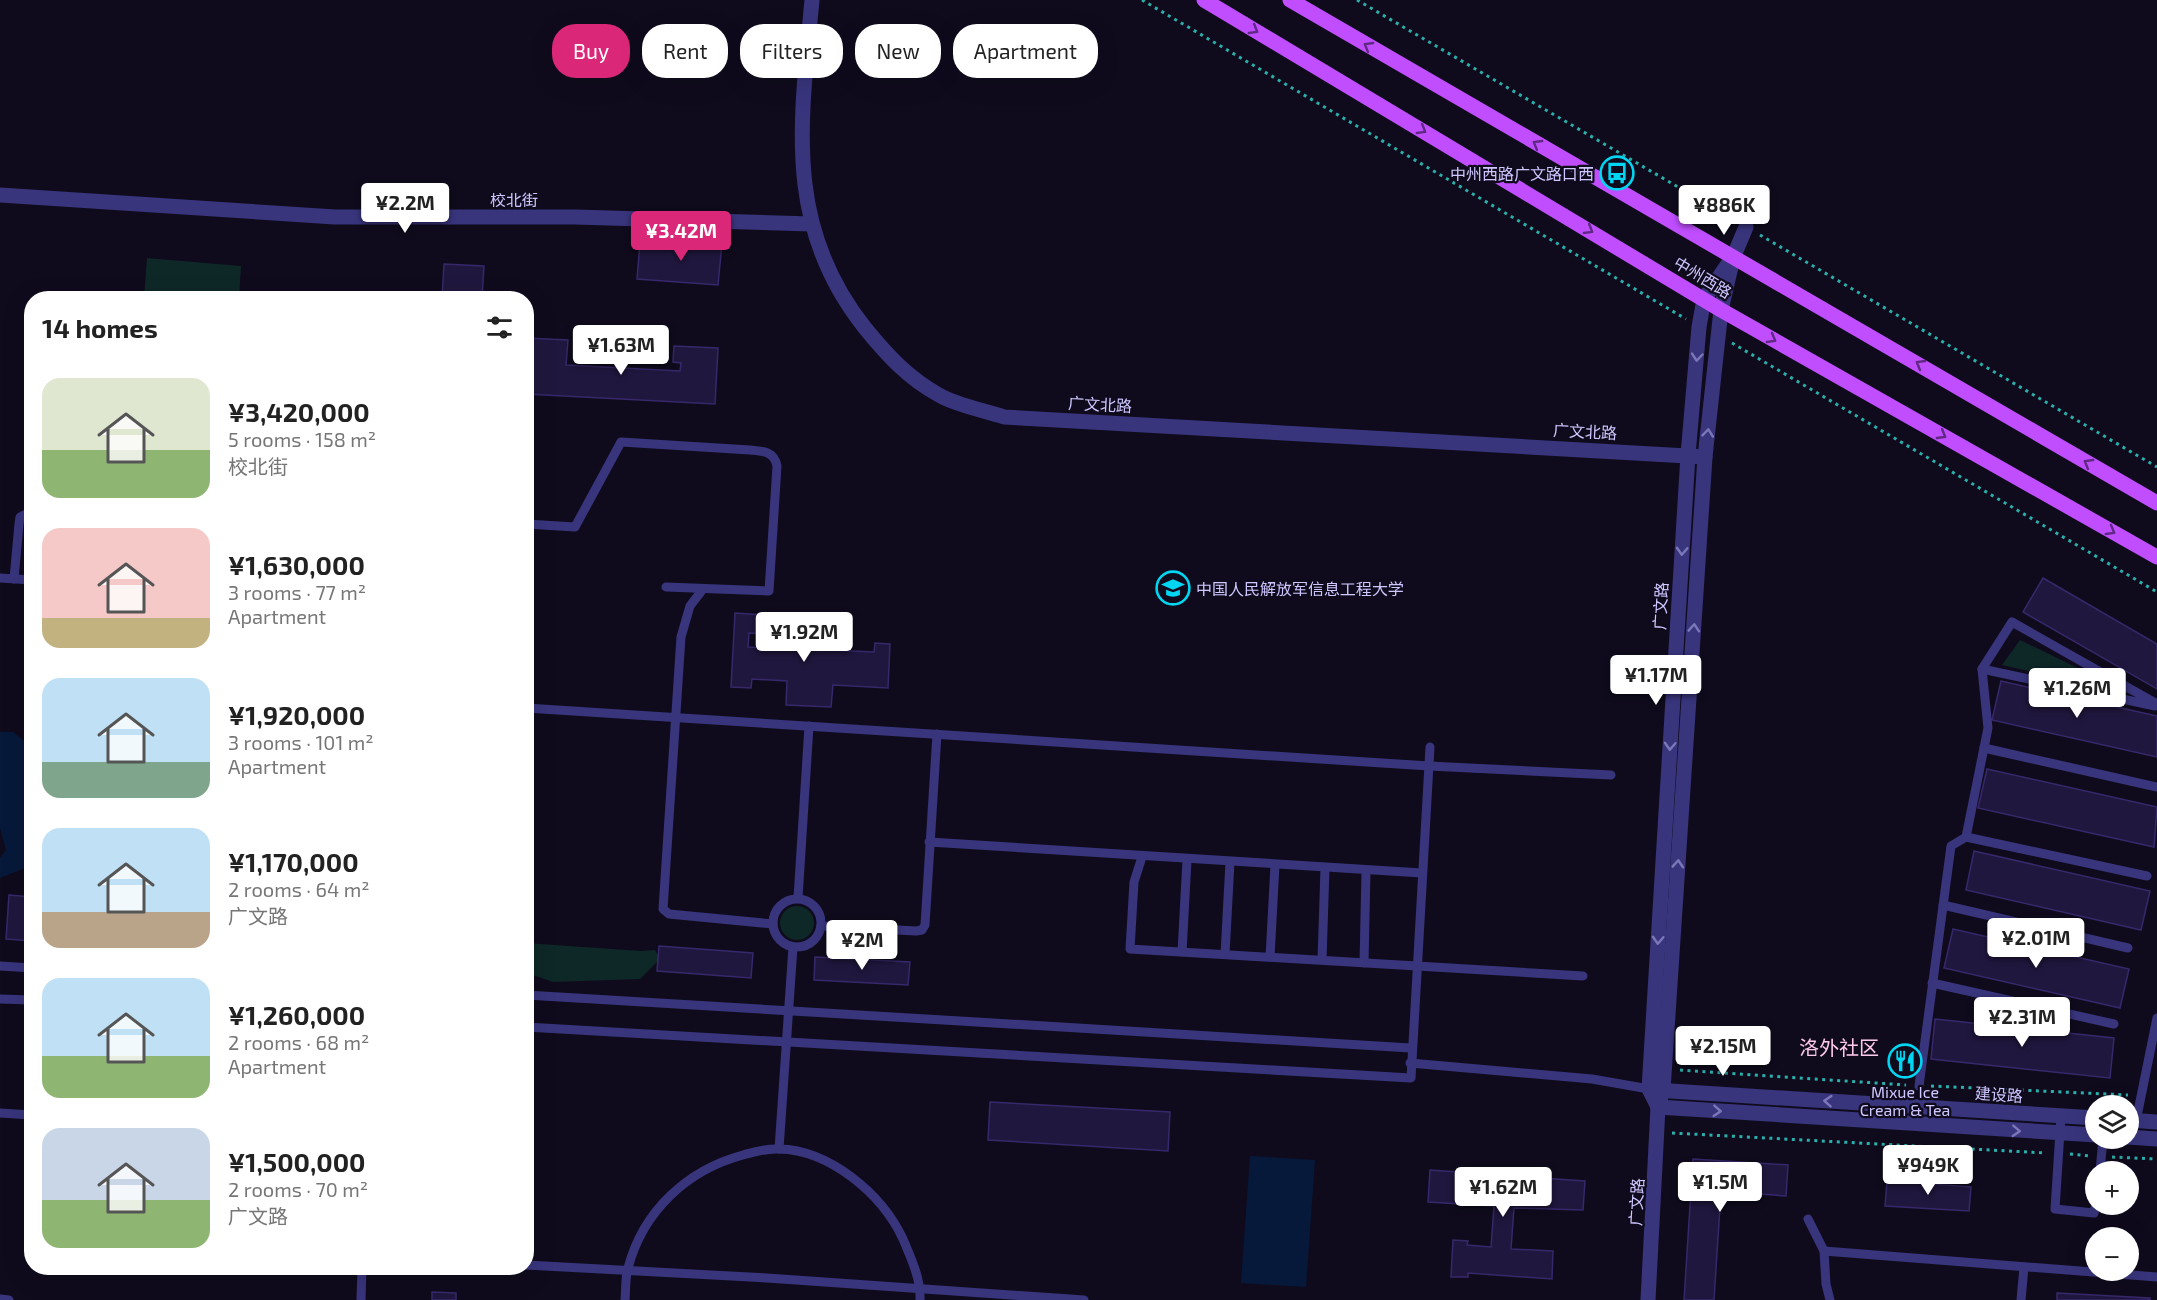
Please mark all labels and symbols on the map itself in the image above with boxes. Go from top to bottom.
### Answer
one-way arrow [1248,23,1258,34]
one-way arrow [1364,41,1374,53]
one-way arrow [1416,123,1426,134]
one-way arrow [1533,140,1543,151]
bus stop icon: 中州西路广文路口西 [1599,155,1635,191]
place label: 中州西路广文路口西 [1450,164,1594,183]
pin: ¥2.2M [363,183,447,234]
pin: ¥886K [1682,185,1766,236]
street label: 校北街 [490,190,538,209]
pin: ¥3.42M [632,211,730,262]
one-way arrow [1583,223,1593,234]
street label: 中州西路 [1671,252,1735,302]
pin: ¥1.63M [572,325,670,376]
one-way arrow [1766,332,1776,343]
one-way arrow [1691,352,1704,361]
one-way arrow [1916,360,1926,372]
street label: 广文北路 [1068,393,1132,415]
street label: 广文北路 [1553,420,1617,442]
one-way arrow [1701,428,1714,438]
one-way arrow [1935,428,1946,439]
one-way arrow [2084,459,2094,470]
one-way arrow [2105,524,2115,536]
one-way arrow [1675,547,1688,556]
school or university icon: 中国人民解放军信息工程大学 [1155,570,1191,606]
place label: 中国人民解放军信息工程大学 [1196,579,1404,598]
street label: 广文路 [1649,582,1671,630]
pin: ¥1.92M [755,612,853,663]
one-way arrow [1687,623,1700,632]
pin: ¥1.17M [1607,655,1705,706]
pin: ¥1.26M [2028,668,2126,719]
one-way arrow [1664,741,1677,750]
one-way arrow [1671,859,1684,869]
pin: ¥2.01M [1987,918,2085,969]
pin: ¥2M [833,920,891,971]
one-way arrow [1652,936,1665,945]
pin: ¥2.31M [1973,997,2071,1048]
pin: ¥2.15M [1674,1026,1772,1077]
district label: 洛外社区 [1799,1035,1879,1059]
restaurant icon: Mixue Ice Cream & Tea [1887,1043,1923,1079]
place label: Mixue Ice Cream & Tea [1860,1082,1950,1119]
street label: 建设路 [1974,1083,2024,1105]
one-way arrow [1823,1094,1832,1107]
one-way arrow [1712,1104,1721,1117]
one-way arrow [2011,1124,2020,1137]
pin: ¥949K [1886,1145,1970,1196]
pin: ¥1.5M [1678,1162,1762,1213]
pin: ¥1.62M [1454,1167,1552,1218]
street label: 广文路 [1625,1178,1647,1226]

